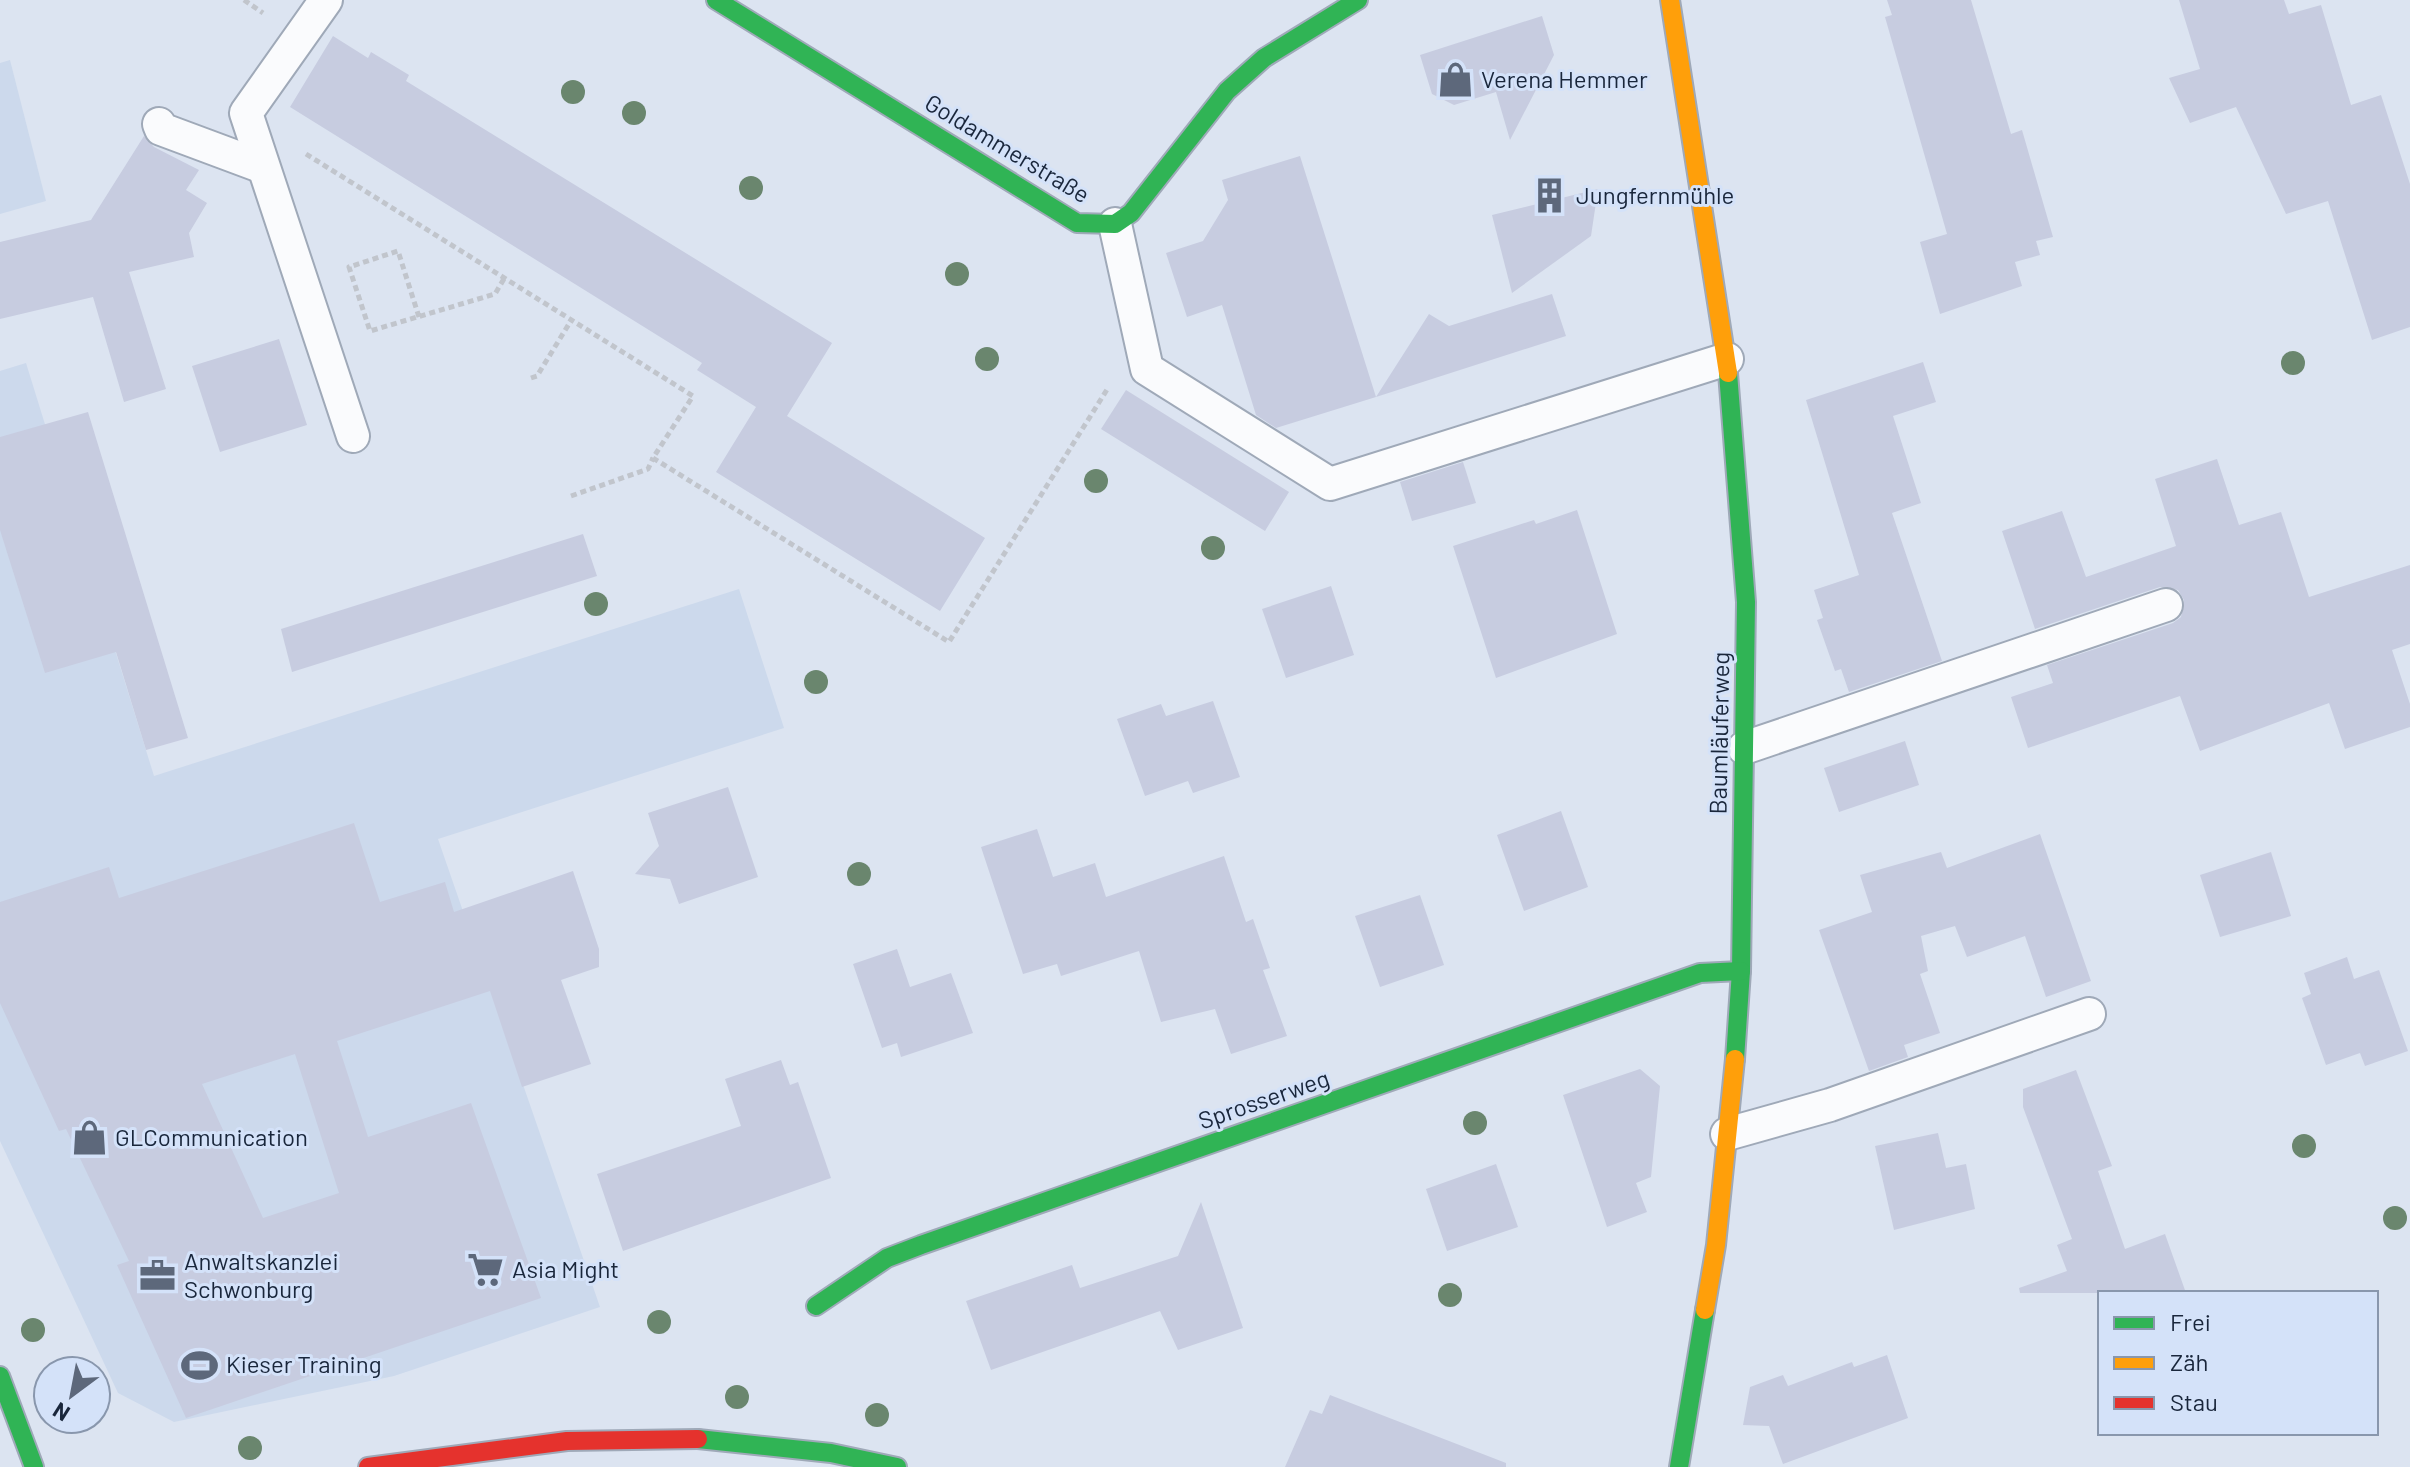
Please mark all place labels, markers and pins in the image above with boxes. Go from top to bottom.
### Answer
shop icon: Verena Hemmer [1436,61,1474,99]
place label: Verena Hemmer [1481,64,1648,93]
building icon: Jungfernmühle [1531,177,1569,215]
place label: Jungfernmühle [1576,180,1734,209]
shop icon: GLCommunication [70,1119,108,1157]
place label: GLCommunication [115,1122,308,1151]
place label: Anwaltskanzlei Schwonburg [184,1246,339,1303]
supermarket icon: Asia Might [467,1251,505,1289]
place label: Asia Might [512,1254,619,1283]
office icon: Anwaltskanzlei Schwonburg [139,1257,177,1295]
sports icon: Kieser Training [181,1346,219,1384]
place label: Kieser Training [226,1349,382,1378]

